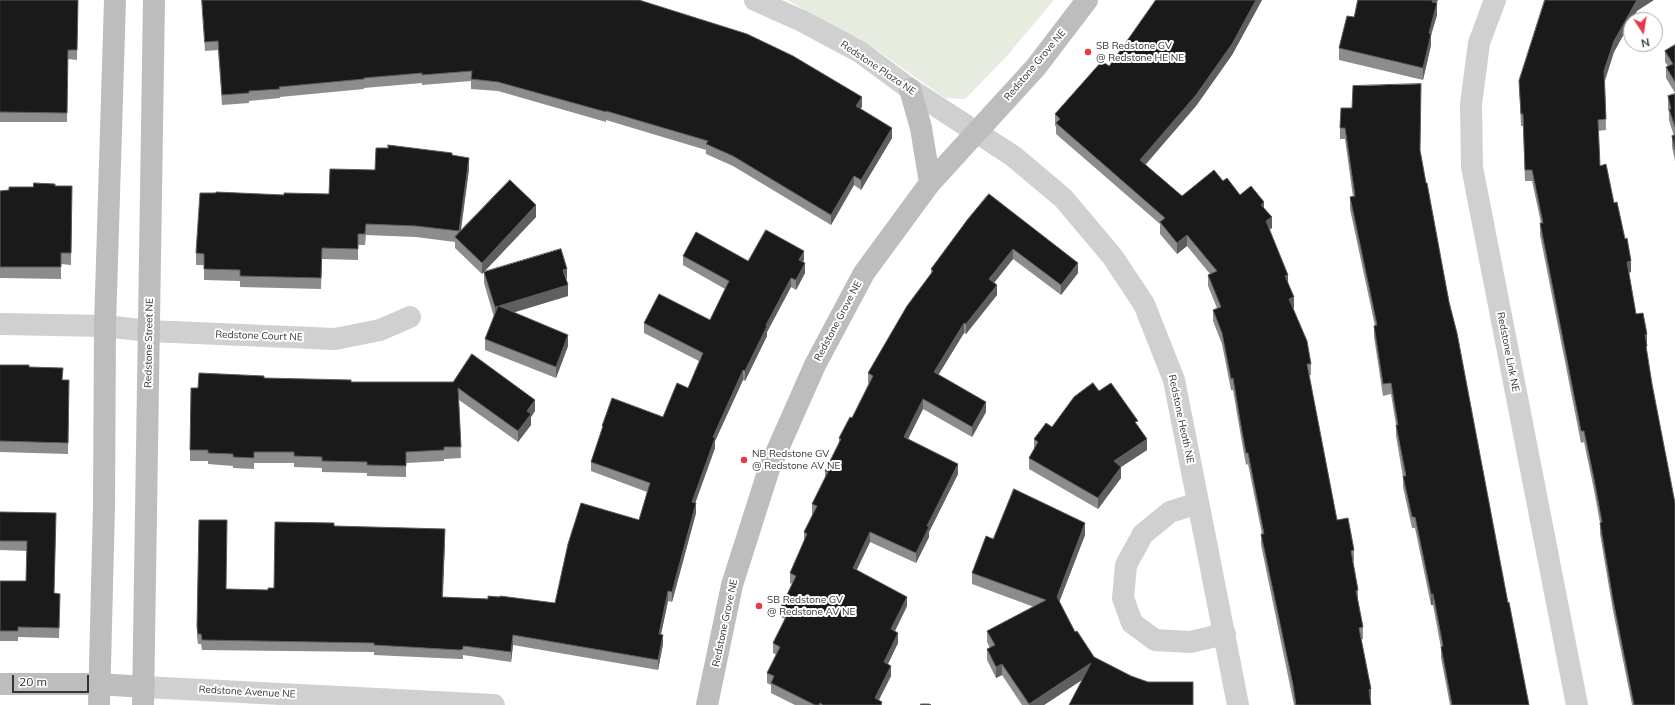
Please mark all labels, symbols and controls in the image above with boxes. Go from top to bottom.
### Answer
north arrow [1623,12,1663,52]
street label: Redstone Grove NE [1002,27,1068,103]
text: N [1640,35,1651,50]
street label: Redstone Plaza NE [838,38,918,98]
place label: SB Redstone GV @ Redstone HE NE [1096,40,1184,64]
marker: SB Redstone GV @ Redstone HE NE [1083,47,1093,57]
street label: Redstone Grove NE [812,279,864,363]
street label: Redstone Street NE [142,298,156,388]
street label: Redstone Link NE [1494,311,1522,393]
street label: Redstone Court NE [215,328,303,344]
street label: Redstone Heath NE [1166,373,1196,465]
place label: NB Redstone GV @ Redstone AV NE [752,448,840,472]
marker: NB Redstone GV @ Redstone AV NE [739,455,749,465]
street label: Redstone Grove NE [710,578,740,668]
place label: SB Redstone GV @ Redstone AV NE [767,594,855,618]
marker: SB Redstone GV @ Redstone AV NE [754,601,764,611]
scale bar [14,667,91,693]
text: 20 m [19,674,47,689]
street label: Redstone Avenue NE [198,683,296,701]

